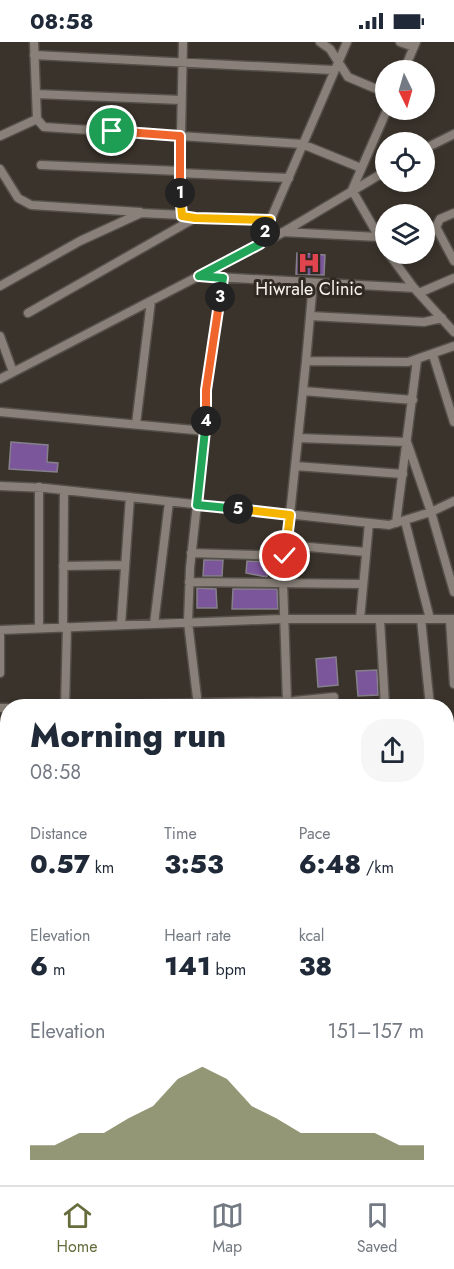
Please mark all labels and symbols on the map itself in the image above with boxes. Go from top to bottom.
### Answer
north arrow [375,60,435,120]
pin [86,105,137,156]
pin: 1 [165,178,195,208]
pin: 2 [250,217,280,247]
hospital icon: Hiwrale Clinic [296,250,322,276]
place label: Hiwrale Clinic [255,276,363,302]
pin: 3 [205,282,235,312]
pin: 4 [191,406,221,436]
pin: 5 [223,494,253,524]
pin [259,530,310,581]

